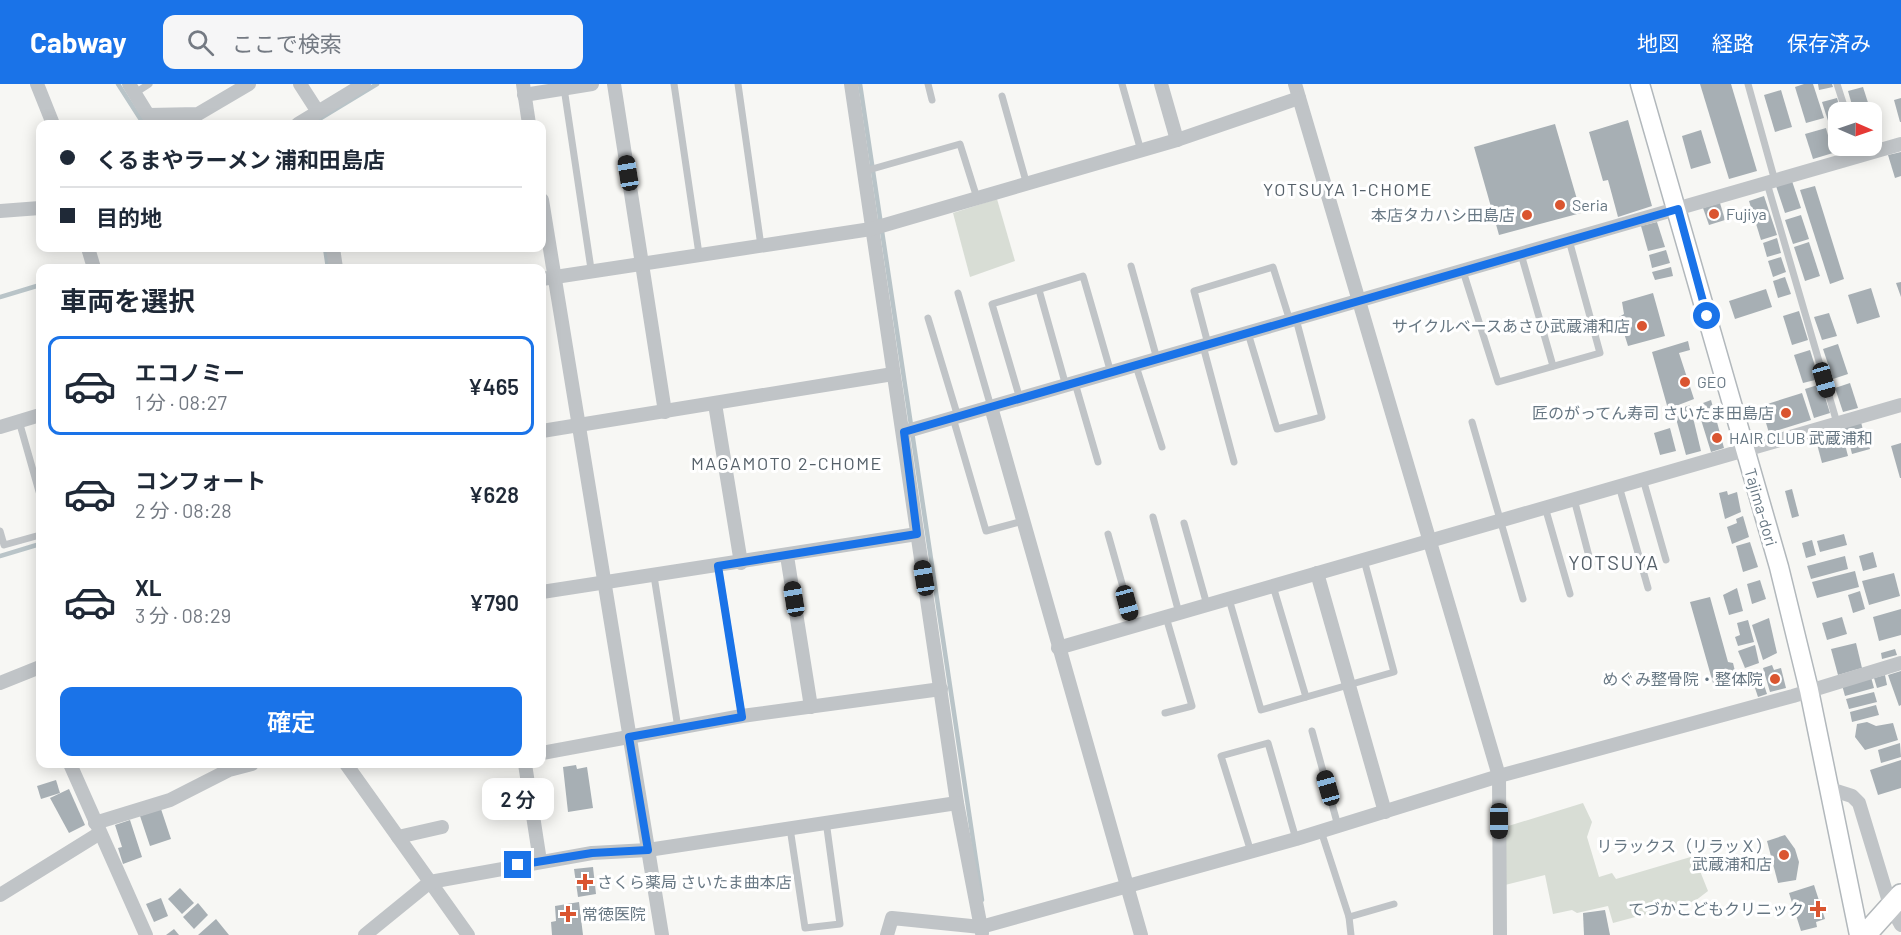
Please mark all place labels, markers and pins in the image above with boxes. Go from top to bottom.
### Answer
place label: Seria [1572,195,1608,214]
marker: Seria [1553,198,1567,212]
place label: Fujiya [1726,204,1767,223]
place label: 本店タカハシ田島店 [1371,205,1515,224]
marker: Fujiya [1707,207,1721,221]
marker: 本店タカハシ田島店 [1520,208,1534,222]
place label: サイクルベースあさひ武蔵浦和店 [1392,316,1630,335]
marker: サイクルベースあさひ武蔵浦和店 [1635,319,1649,333]
place label: GEO [1697,372,1726,391]
marker: GEO [1678,375,1692,389]
place label: 匠のがってん寿司 さいたま田島店 [1532,403,1774,422]
marker: 匠のがってん寿司 さいたま田島店 [1779,406,1793,420]
place label: HAIR CLUB 武蔵浦和 [1729,428,1873,447]
marker: HAIR CLUB 武蔵浦和 [1710,431,1724,445]
place label: めぐみ整骨院・整体院 [1603,669,1763,688]
marker: めぐみ整骨院・整体院 [1768,672,1782,686]
place label: リラックス（リラッＸ） 武蔵浦和店 [1596,836,1772,873]
marker: リラックス（リラッＸ） 武蔵浦和店 [1777,848,1791,862]
place label: さくら薬局 さいたま曲本店 [597,872,792,891]
marker: さくら薬局 さいたま曲本店 [578,875,592,889]
place label: てづかこどもクリニック [1628,899,1804,918]
marker: てづかこどもクリニック [1809,900,1827,918]
place label: 常徳医院 [582,904,646,923]
marker: 常徳医院 [559,905,577,923]

